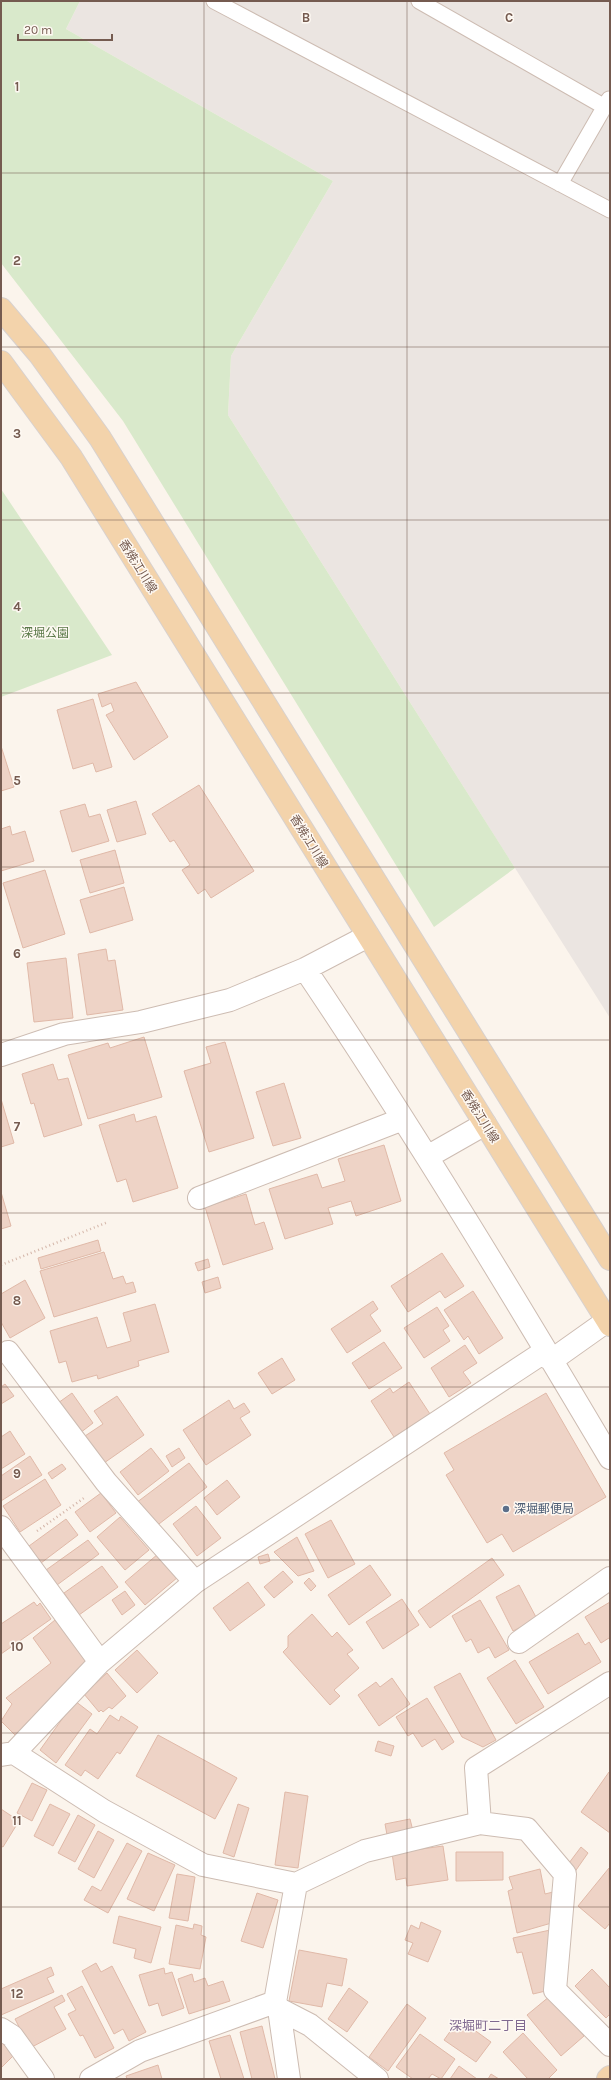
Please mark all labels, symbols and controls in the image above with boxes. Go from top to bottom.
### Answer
text: B [302,10,310,25]
text: C [505,10,513,25]
scale bar [18,16,112,42]
text: 20 m [24,23,52,37]
text: 1 [15,79,19,94]
text: 2 [13,253,21,268]
text: 3 [13,426,21,441]
street label: 香焼江川線 [116,537,160,595]
text: 4 [13,599,21,614]
park label: 深堀公園 [21,626,69,640]
text: 5 [13,773,21,788]
street label: 香焼江川線 [287,812,331,870]
text: 6 [13,946,21,961]
street label: 香焼江川線 [458,1087,502,1145]
text: 7 [14,1119,21,1134]
text: 8 [13,1293,21,1308]
text: 9 [13,1466,21,1481]
place label: 深堀郵便局 [514,1502,574,1516]
marker: 深堀郵便局 [501,1504,511,1514]
text: 10 [11,1639,23,1654]
text: 11 [12,1813,22,1828]
text: 12 [11,1986,23,2001]
district label: 深堀町二丁目 [449,2018,527,2033]

